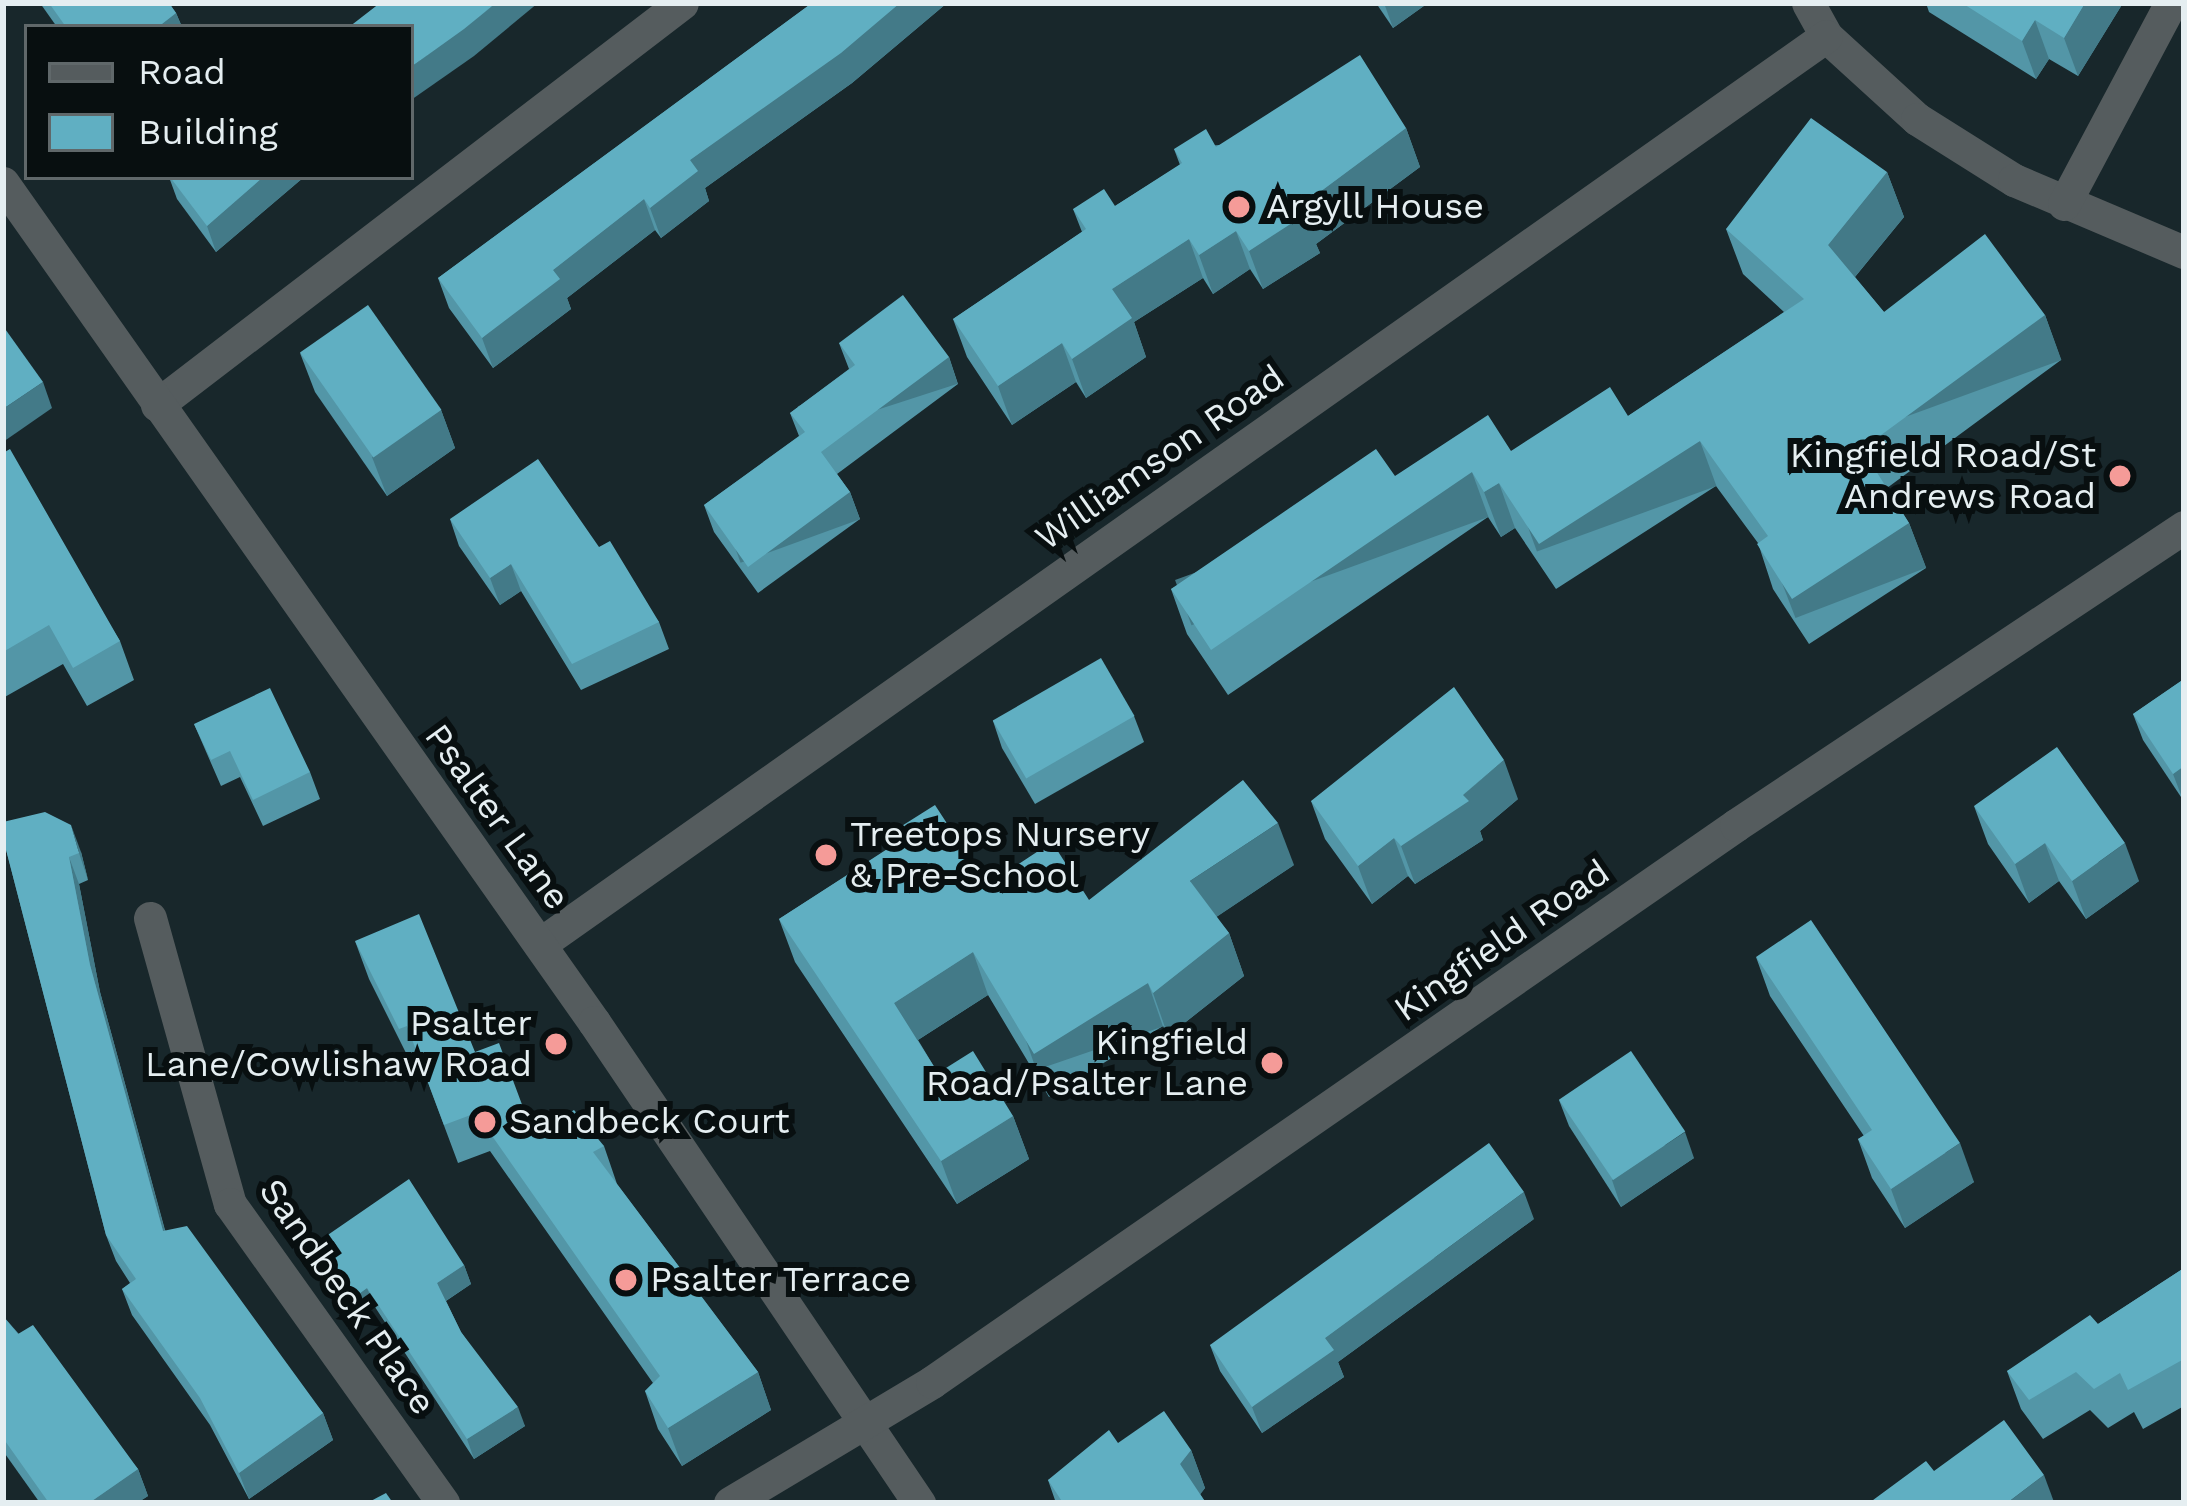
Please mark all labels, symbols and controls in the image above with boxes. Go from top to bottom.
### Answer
legend [24,24,414,180]
text: Road [138,51,226,93]
text: Building [138,111,278,153]
place label: Argyll House [1266,185,1485,229]
marker: Argyll House [1223,191,1255,223]
street label: Williamson Road [1027,356,1293,560]
place label: Kingfield Road/St Andrews Road [1790,433,2096,518]
marker: Kingfield Road/St Andrews Road [2107,463,2133,489]
street label: Psalter Lane [415,716,579,918]
place label: Treetops Nursery & Pre-School [850,812,1150,897]
marker: Treetops Nursery & Pre-School [813,842,839,868]
street label: Kingfield Road [1386,851,1618,1031]
place label: Psalter Lane/Cowlishaw Road [144,1001,532,1086]
place label: Kingfield Road/Psalter Lane [925,1020,1248,1105]
marker: Psalter Lane/Cowlishaw Road [543,1031,569,1057]
marker: Kingfield Road/Psalter Lane [1259,1050,1285,1076]
place label: Sandbeck Court [509,1100,790,1144]
marker: Sandbeck Court [472,1109,498,1135]
street label: Sandbeck Place [249,1171,445,1423]
place label: Psalter Terrace [650,1258,913,1302]
marker: Psalter Terrace [613,1267,639,1293]

